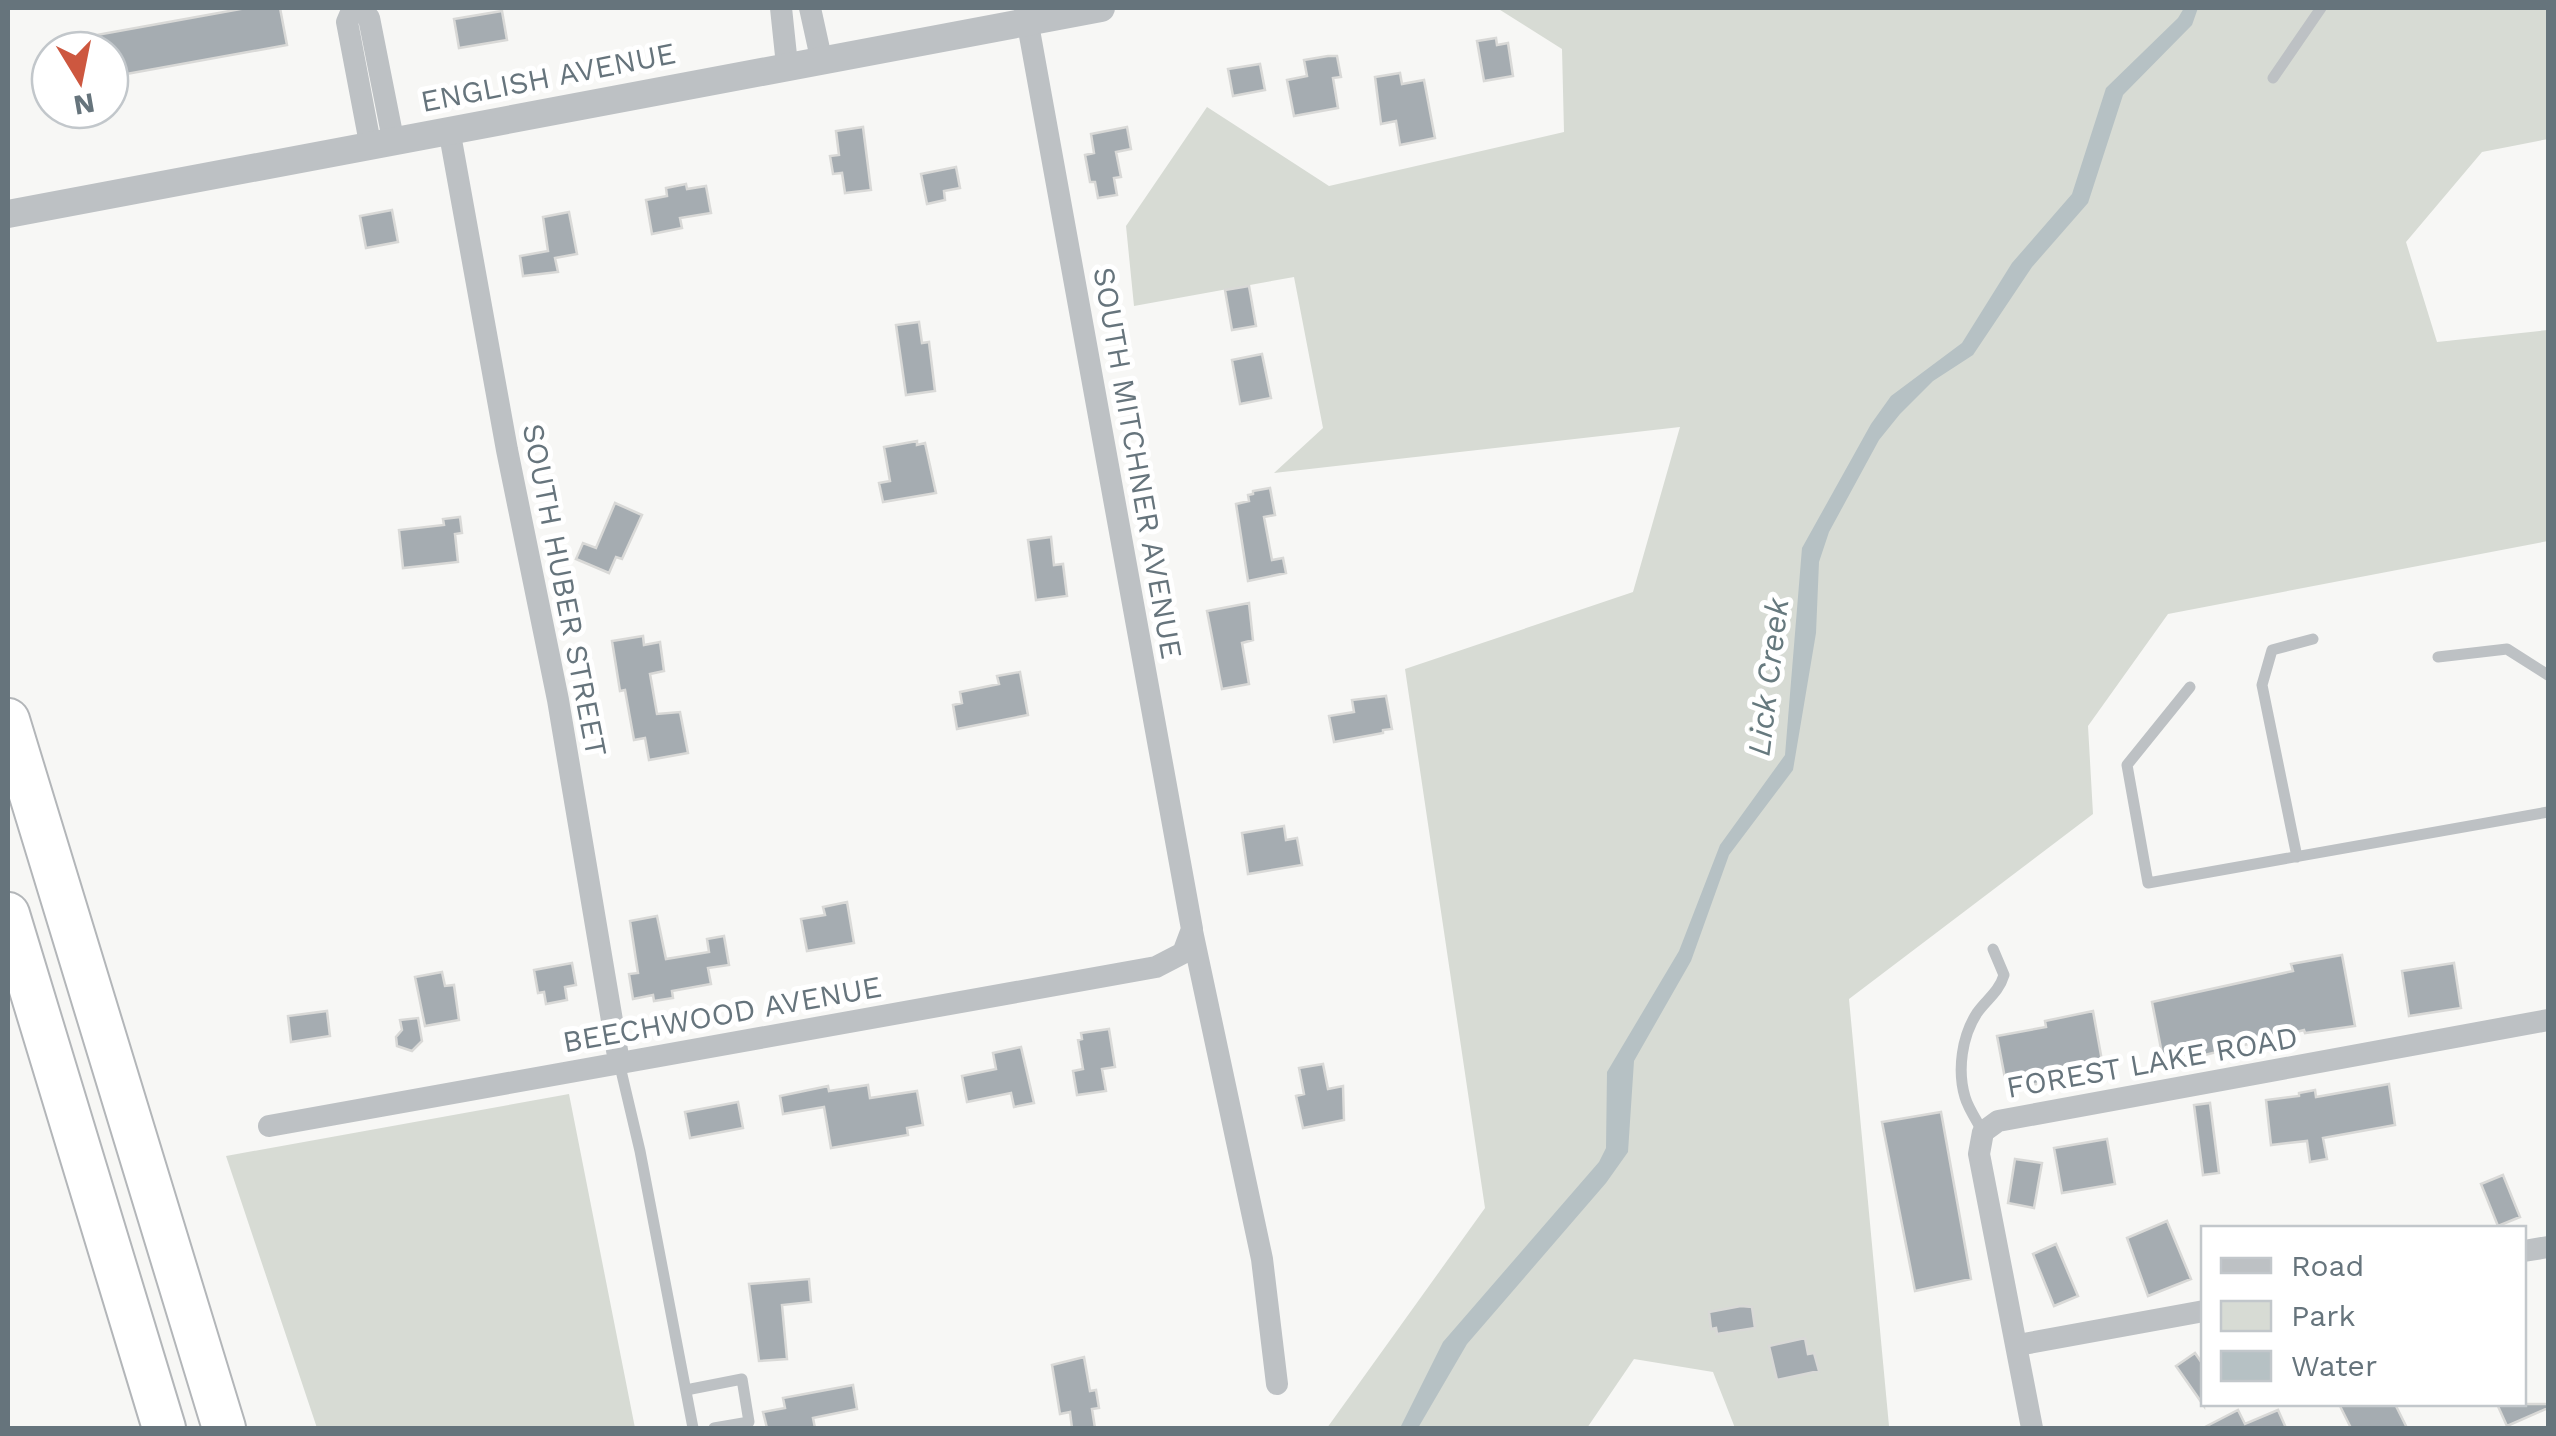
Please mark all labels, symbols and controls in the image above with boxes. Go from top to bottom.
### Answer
north arrow [30,30,130,130]
street label: ENGLISH AVENUE [418,35,678,119]
text: N [71,86,97,122]
street label: SOUTH MITCHNER AVENUE [1086,264,1190,662]
street label: SOUTH HUBER STREET [516,421,614,759]
water label: Lick Creek [1739,594,1797,758]
street label: BEECHWOOD AVENUE [560,969,884,1059]
street label: FOREST LAKE ROAD [2004,1019,2300,1105]
legend [2201,1226,2526,1406]
text: Road [2291,1248,2364,1283]
text: Park [2291,1298,2356,1333]
text: Water [2291,1348,2377,1383]

